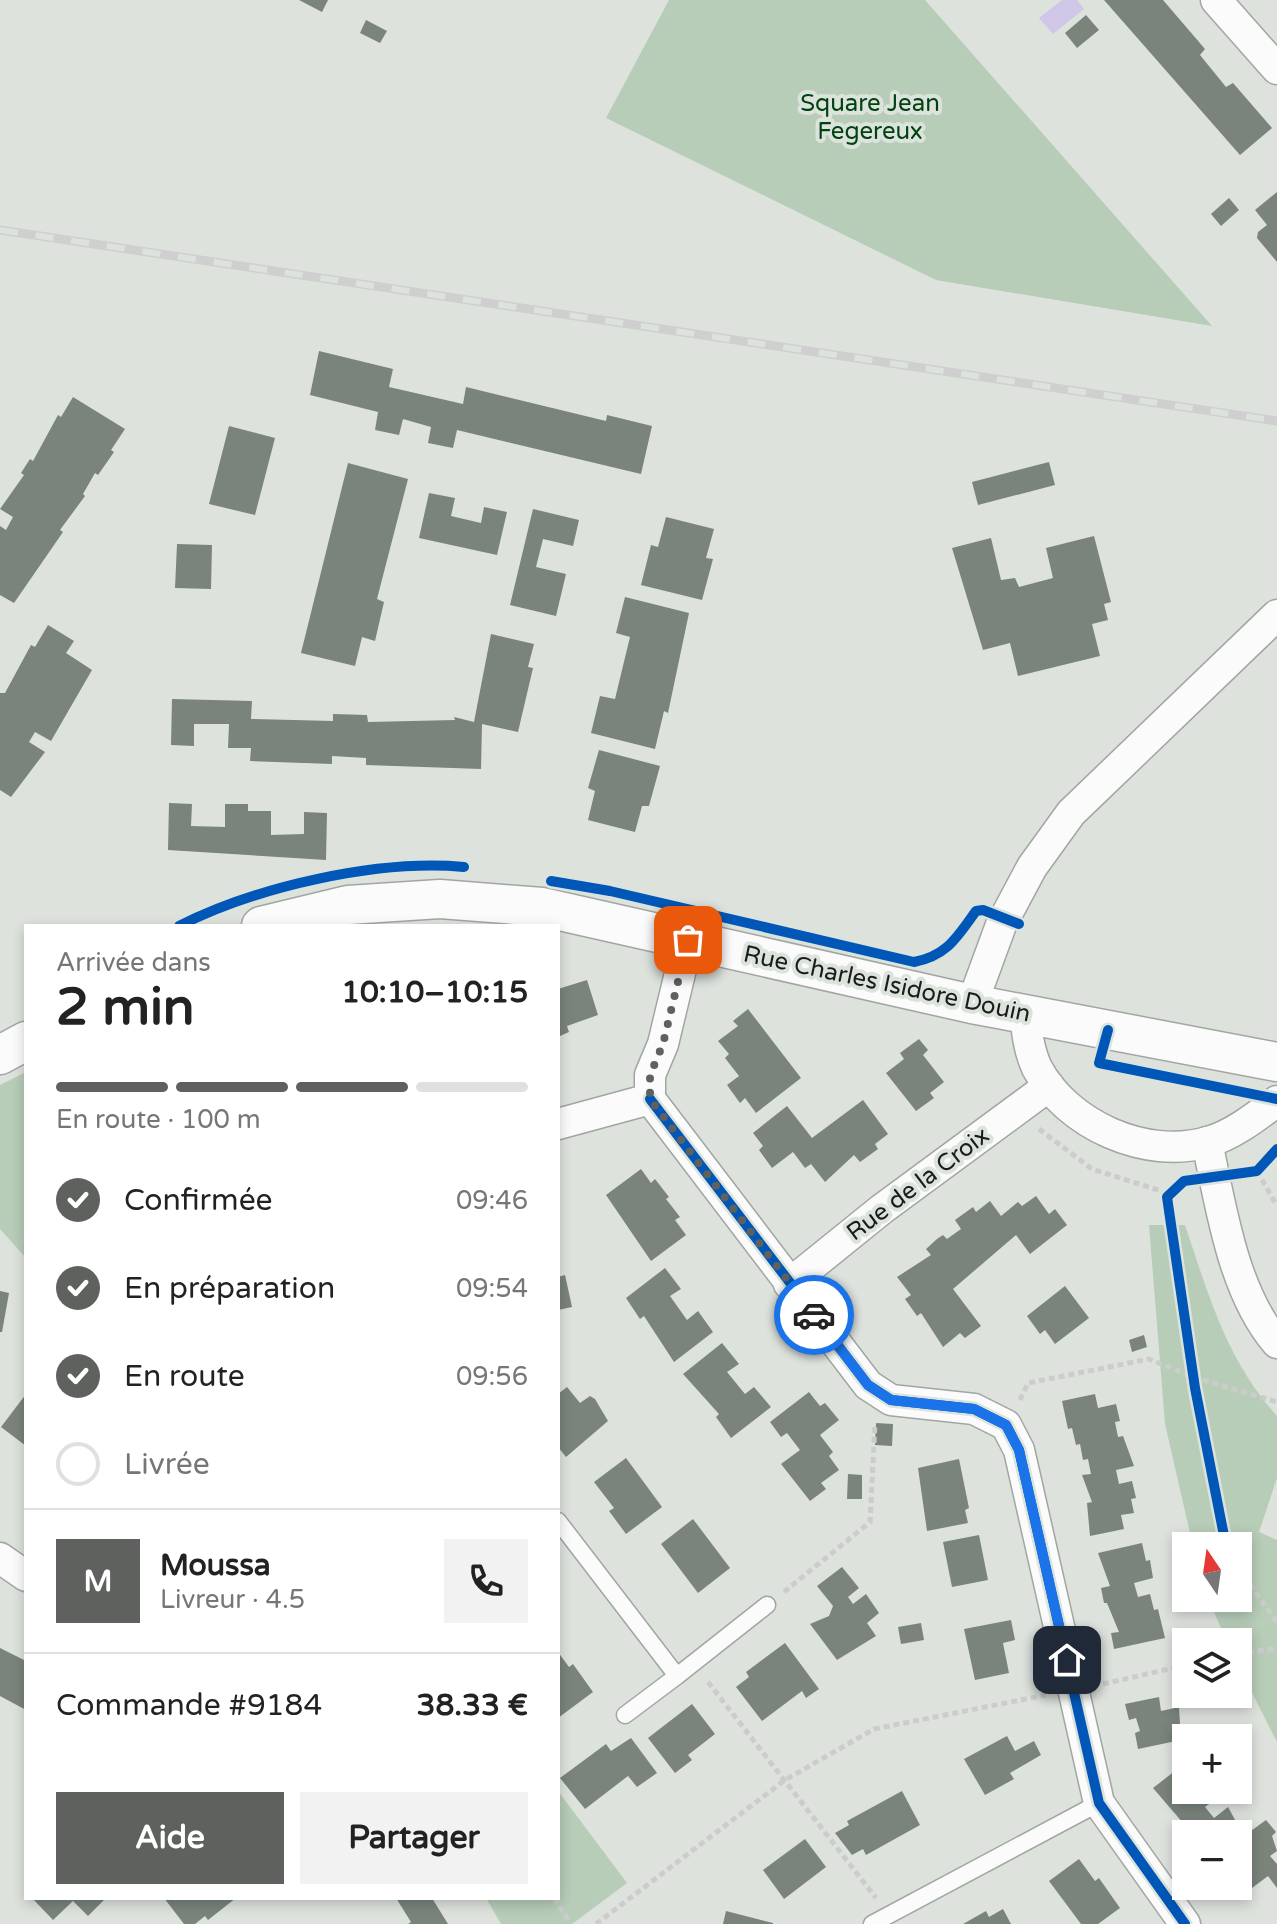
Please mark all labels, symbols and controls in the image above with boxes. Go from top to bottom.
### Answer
park label: Square Jean Fegereux [800,89,940,146]
pin [654,906,722,974]
icon: bag [666,918,710,962]
street label: Rue Charles Isidore Douin [741,939,1033,1029]
text: Arrivée dans [56,947,211,978]
text: 10:10–10:15 [341,974,528,1011]
text: 2 min [56,976,195,1039]
text: En route · 100 m [56,1104,261,1135]
street label: Rue de la Croix [841,1121,995,1247]
icon: check [56,1178,100,1222]
text: Confirmée [124,1182,273,1219]
text: 09:46 [456,1185,528,1216]
icon: check [56,1266,100,1310]
text: En préparation [124,1270,335,1307]
text: 09:54 [456,1273,528,1304]
courier [774,1275,854,1355]
icon: car [792,1293,836,1337]
icon: check [56,1354,100,1398]
text: En route [124,1358,245,1395]
text: 09:56 [456,1361,528,1392]
text: Livrée [124,1446,210,1483]
north arrow [1172,1532,1252,1612]
map controls [1172,1532,1252,1900]
button: phone [444,1539,528,1623]
text: Moussa [160,1547,271,1584]
text: M [84,1563,112,1600]
text: Livreur · 4.5 [160,1584,305,1615]
pin [1033,1626,1101,1694]
button: layers [1172,1628,1252,1708]
icon: home [1045,1638,1089,1682]
text: Commande #9184 [56,1687,322,1724]
text: 38.33 € [417,1687,528,1724]
button: + [1172,1724,1252,1804]
button: Aide [56,1792,284,1884]
button: Partager [300,1792,528,1884]
button: − [1172,1820,1252,1900]

